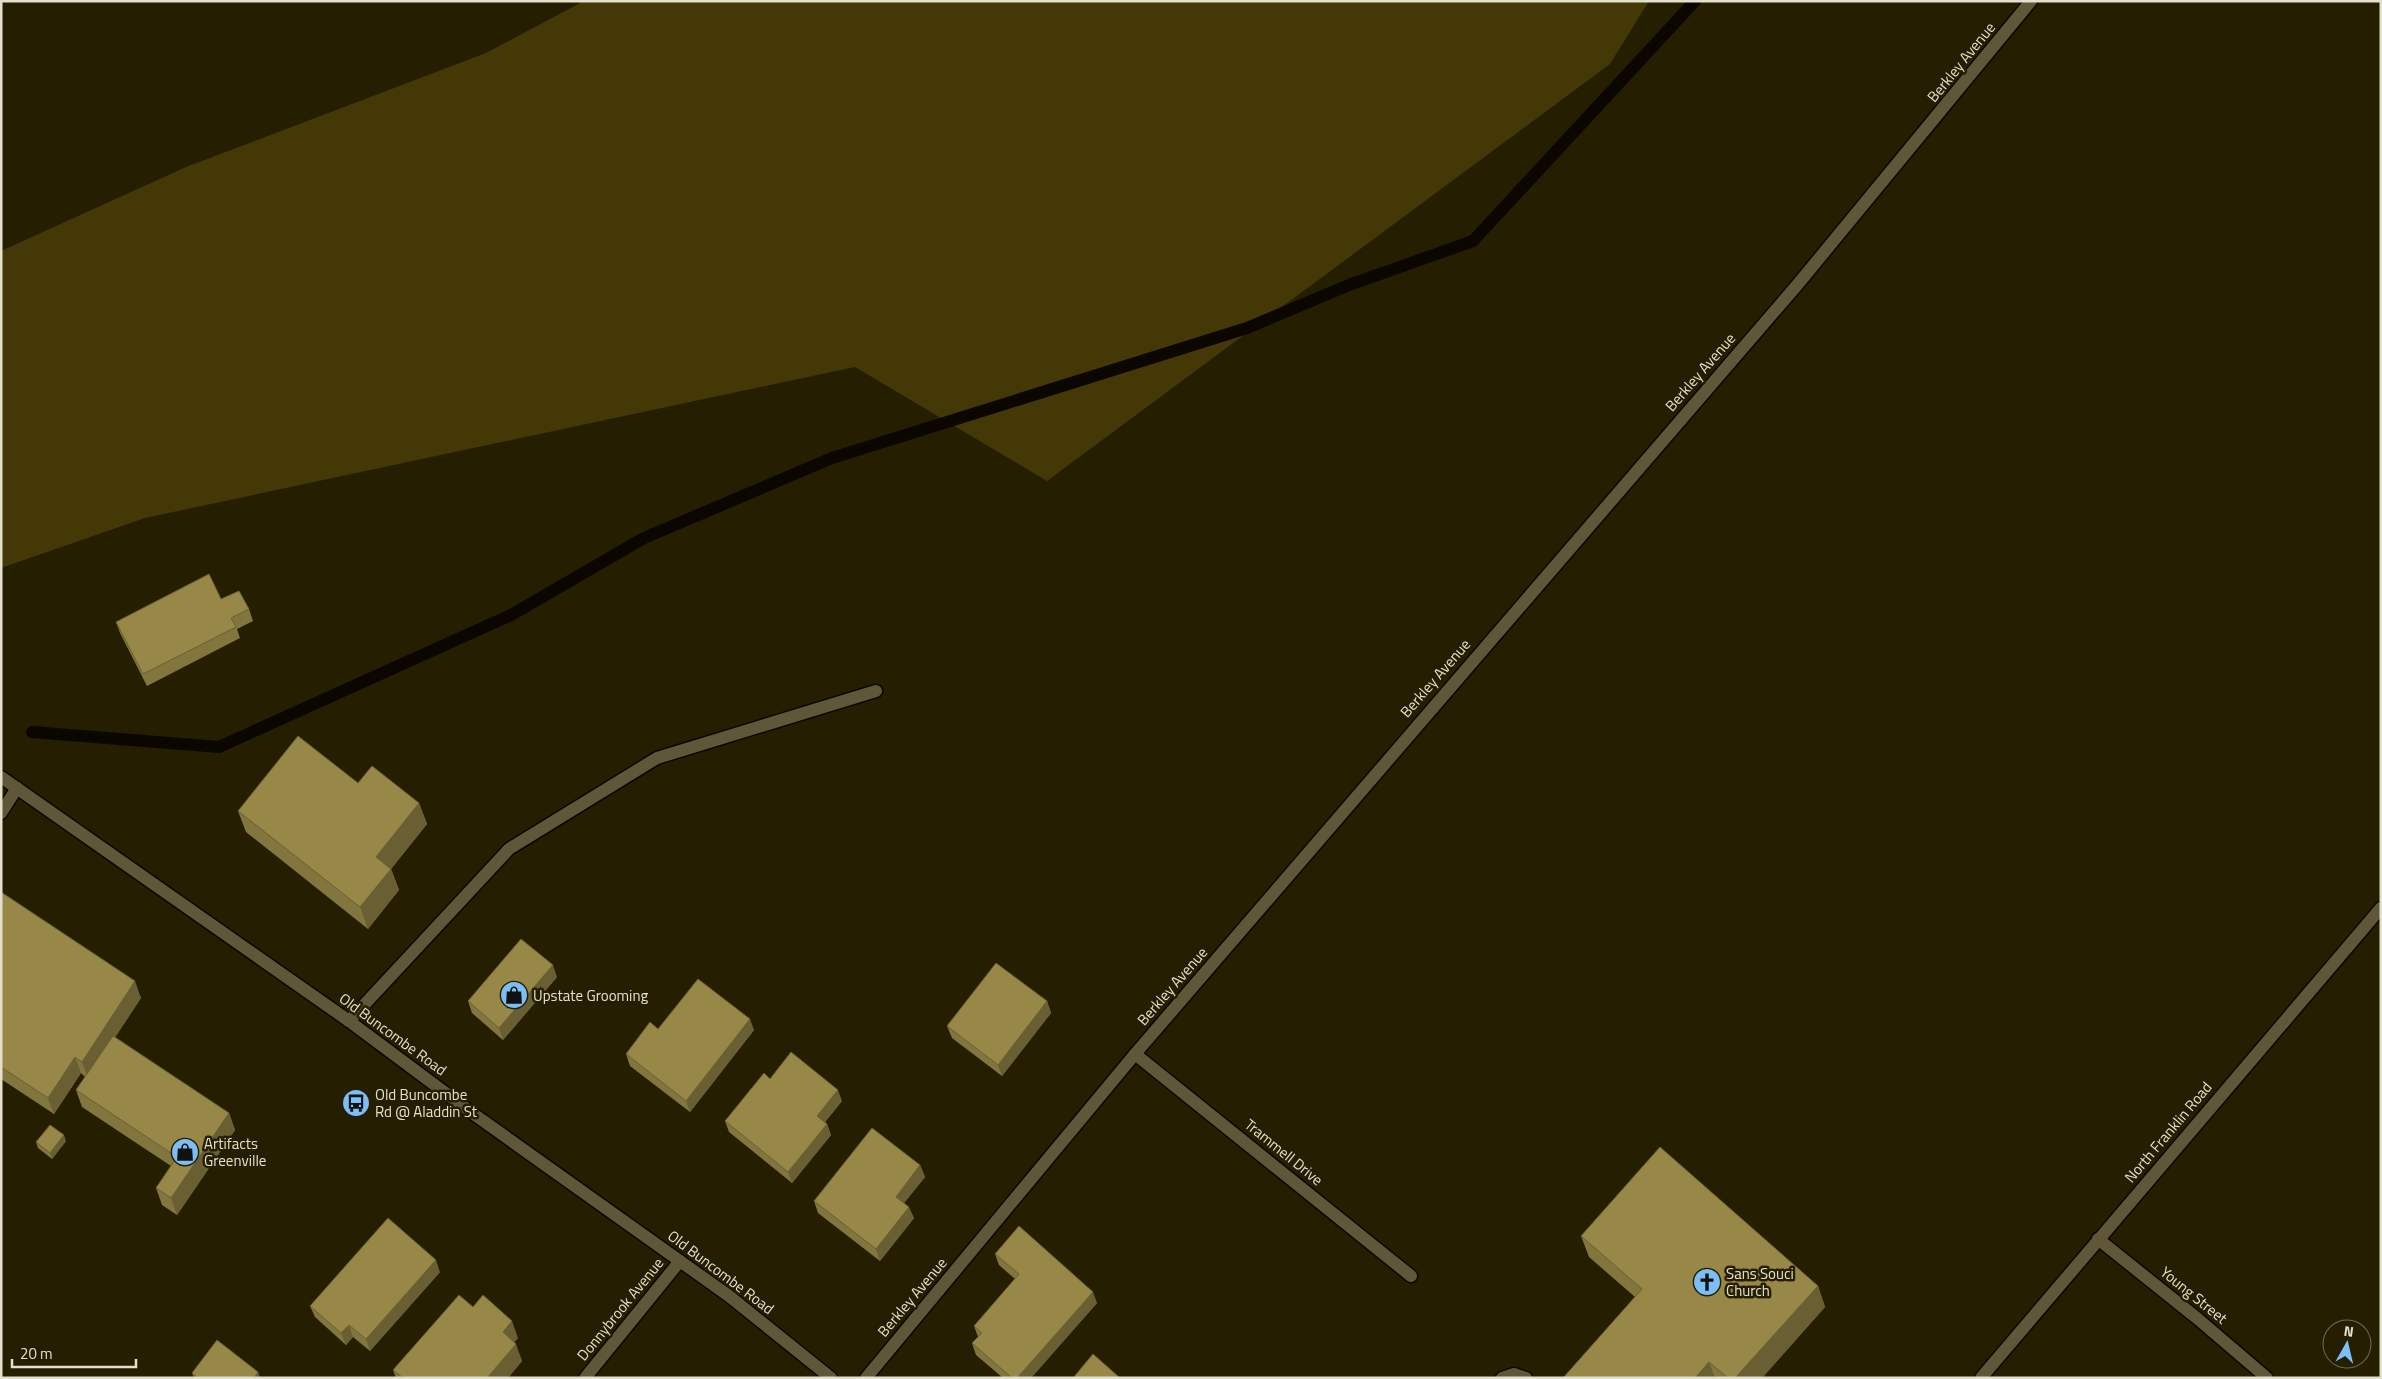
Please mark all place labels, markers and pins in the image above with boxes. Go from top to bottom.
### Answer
shop icon: Upstate Grooming [499,980,529,1010]
place label: Upstate Grooming [533,984,648,1007]
place label: Old Buncombe Rd @ Aladdin St [375,1083,478,1123]
bus stop icon: Old Buncombe Rd @ Aladdin St [341,1088,371,1118]
place label: Artifacts Greenville [204,1132,266,1172]
shop icon: Artifacts Greenville [170,1137,200,1167]
place label: Sans Souci Church [1726,1262,1794,1302]
church icon: Sans Souci Church [1692,1267,1722,1297]

